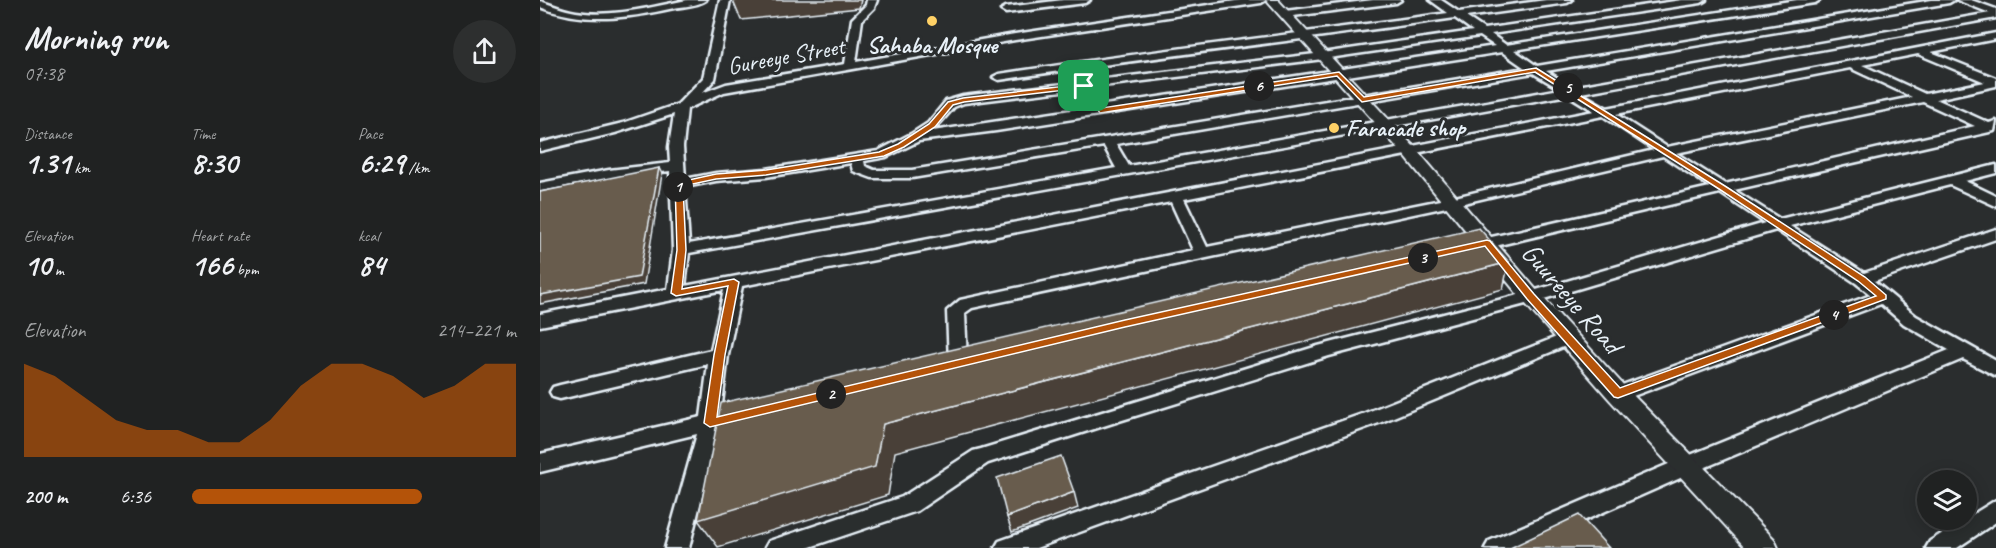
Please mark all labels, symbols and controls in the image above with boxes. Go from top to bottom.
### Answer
marker: Sahaba Mosque [925,14,939,28]
text: Morning run [24,17,168,59]
button: share [453,20,516,83]
place label: Sahaba Mosque [867,30,999,60]
street label: Gureeye Street [725,31,849,81]
pin [1058,60,1109,111]
text: 07:38 [24,61,64,86]
icon: arrive [1067,69,1100,102]
pin: 6 [1244,71,1274,101]
pin: 5 [1553,73,1583,103]
text: 6 [1255,76,1263,96]
text: 5 [1565,78,1571,98]
place label: Faracade shop [1346,113,1467,143]
marker: Faracade shop [1327,121,1341,135]
text: Distance [24,124,72,144]
text: Time [191,124,215,144]
text: Pace [358,124,383,144]
text: 1.31 [24,144,70,182]
text: 8:30 [191,144,237,182]
text: 6:29 [358,144,405,182]
text: km [70,158,90,178]
text: /km [405,158,430,178]
pin: 1 [663,172,693,202]
text: 1 [674,177,682,197]
text: Elevation [24,226,73,246]
text: Heart rate [191,226,249,246]
text: kcal [358,226,379,246]
street label: Guureeye Road [1514,235,1632,364]
pin: 3 [1408,243,1438,273]
text: 10 [24,246,51,284]
text: 166 [191,246,233,284]
text: 84 [358,246,385,284]
text: 3 [1419,248,1427,268]
text: m [51,260,64,280]
text: bpm [233,260,259,280]
pin: 4 [1819,300,1849,330]
text: 4 [1830,305,1838,325]
text: Elevation [24,318,86,343]
text: 214–221 m [437,318,516,343]
pin: 2 [816,379,846,409]
text: 2 [827,384,835,404]
map controls [1917,470,1977,530]
button: layers [1917,470,1977,530]
text: 200 m [24,484,67,509]
text: 6:36 [120,484,151,509]

